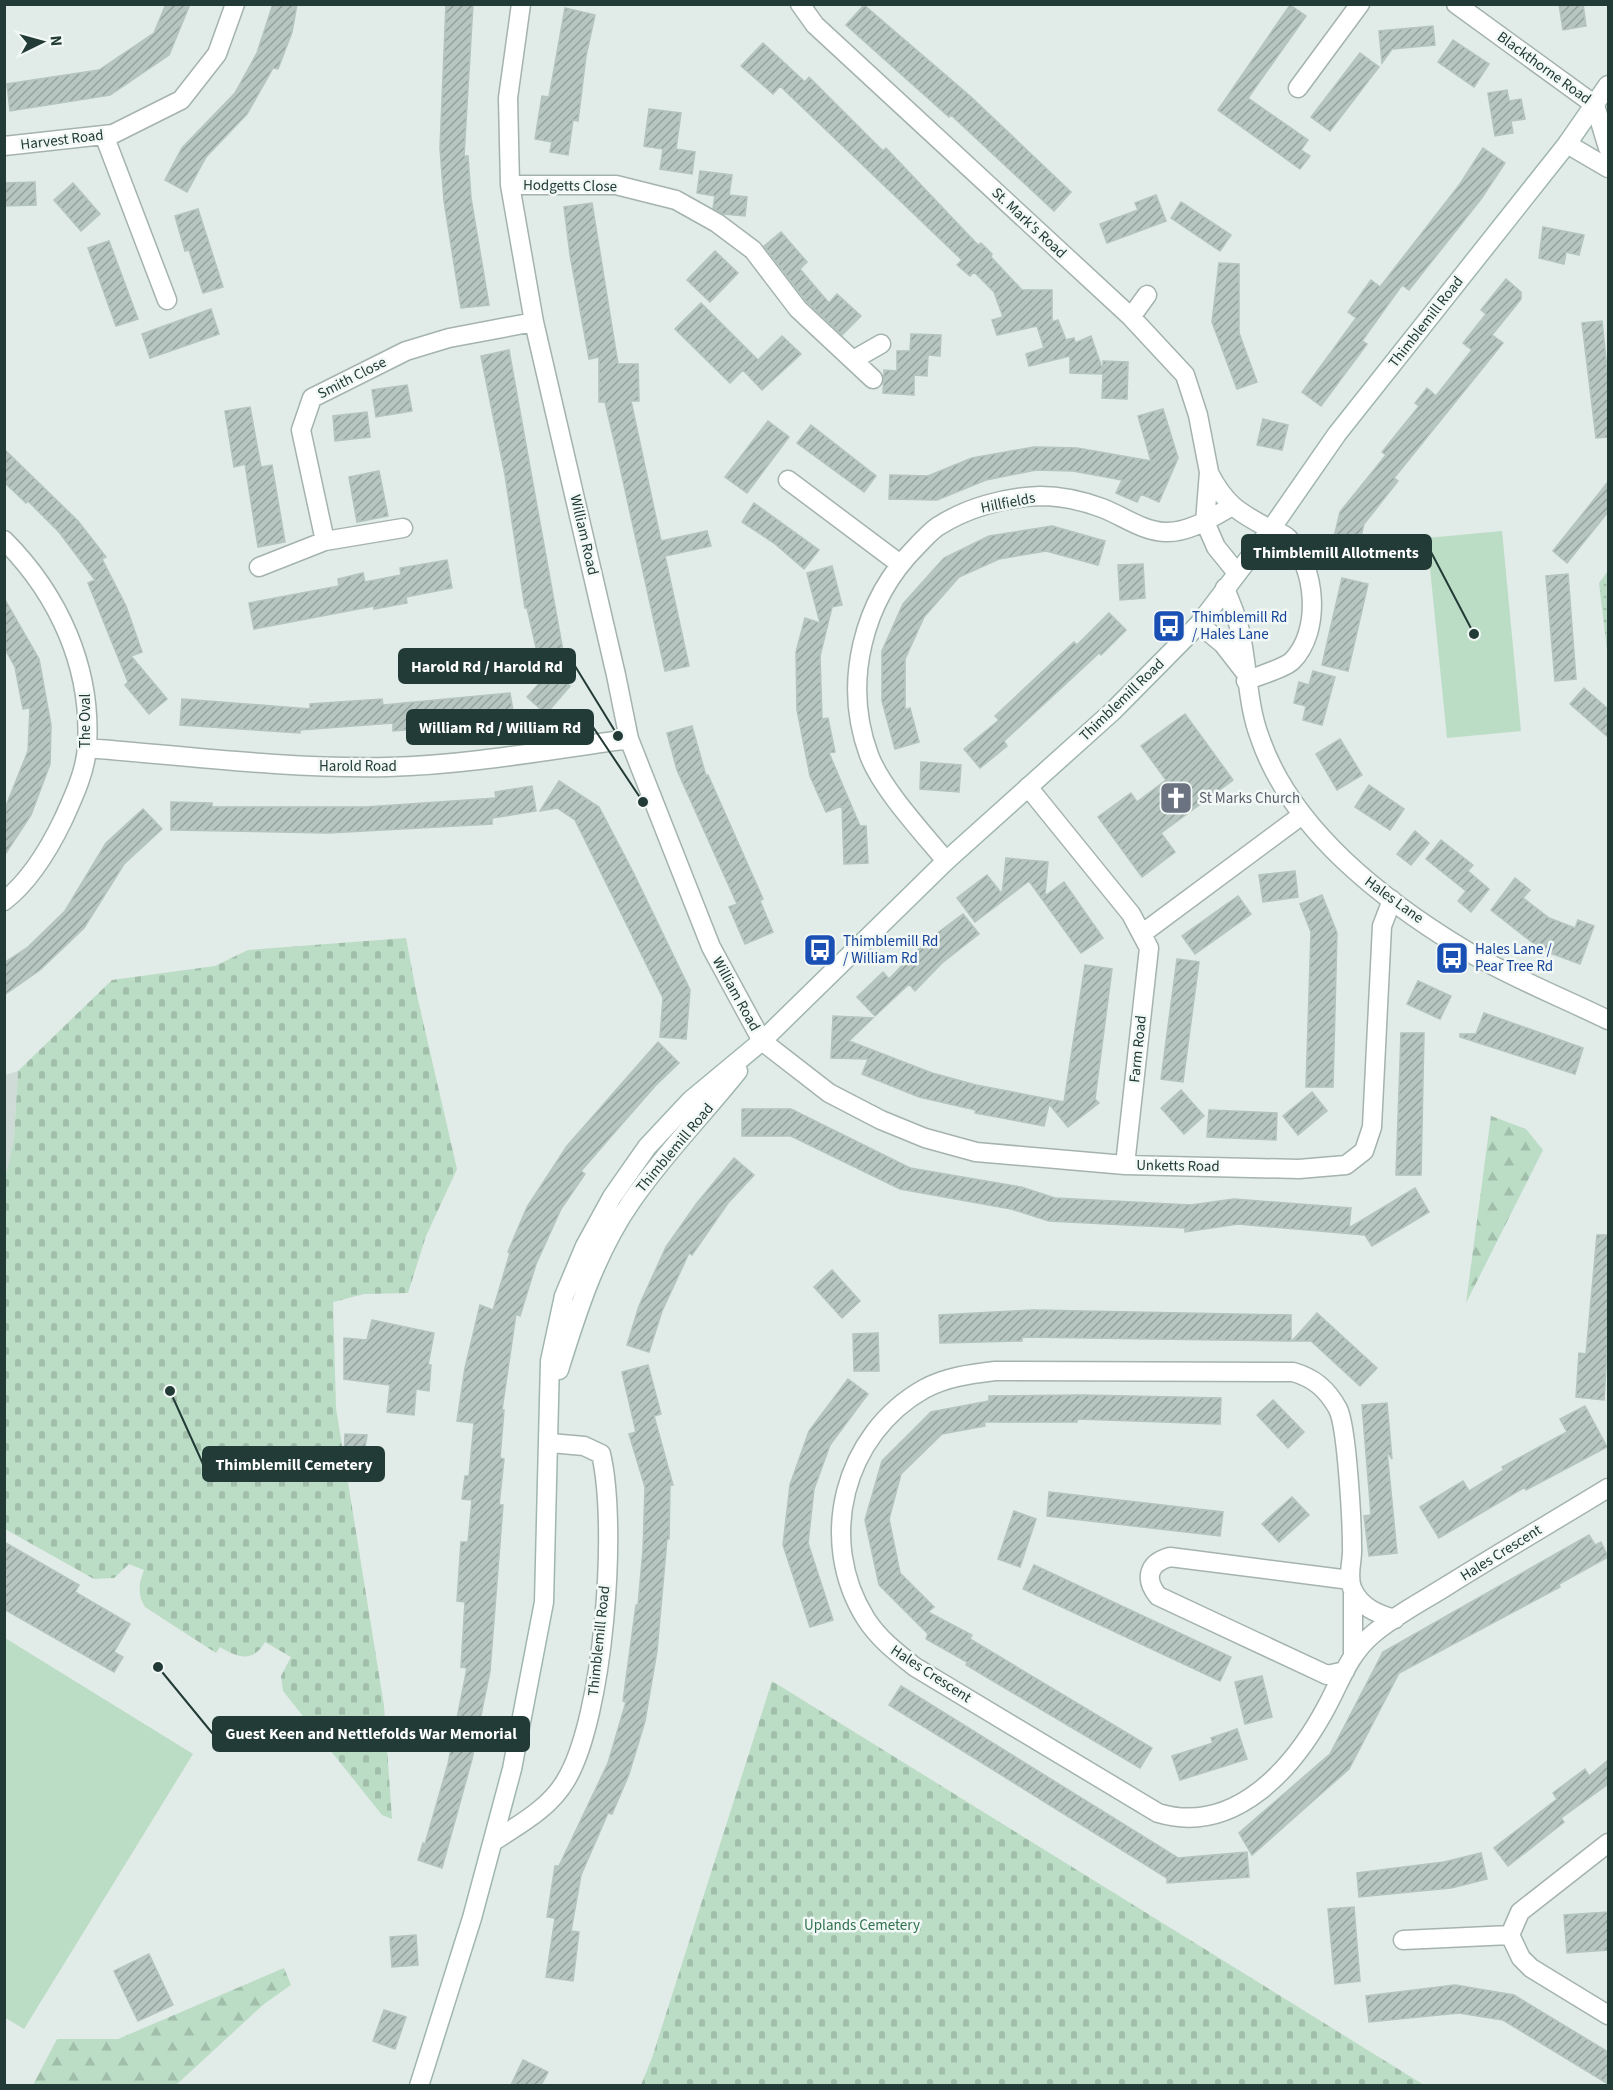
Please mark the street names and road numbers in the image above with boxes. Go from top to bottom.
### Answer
street label: Blackthorne Road [1493,27,1595,109]
street label: Harvest Road [19,124,105,156]
street label: Hodgetts Close [523,175,617,197]
street label: St. Mark's Road [987,183,1071,263]
street label: Thimblemill Road [1384,272,1468,372]
street label: Smith Close [314,352,390,404]
street label: Hillfields [979,487,1037,519]
street label: William Road [565,493,603,577]
street label: Thimblemill Road [1075,654,1169,746]
street label: The Oval [75,693,96,748]
street label: Harold Road [319,756,397,777]
street label: Hales Lane [1360,871,1428,929]
street label: William Road [707,953,765,1035]
street label: Farm Road [1124,1014,1152,1084]
street label: Thimblemill Road [631,1099,719,1197]
street label: Unketts Road [1136,1155,1220,1177]
street label: Hales Crescent [1456,1520,1546,1586]
street label: Thimblemill Road [583,1585,615,1697]
street label: Hales Crescent [886,1640,976,1708]

